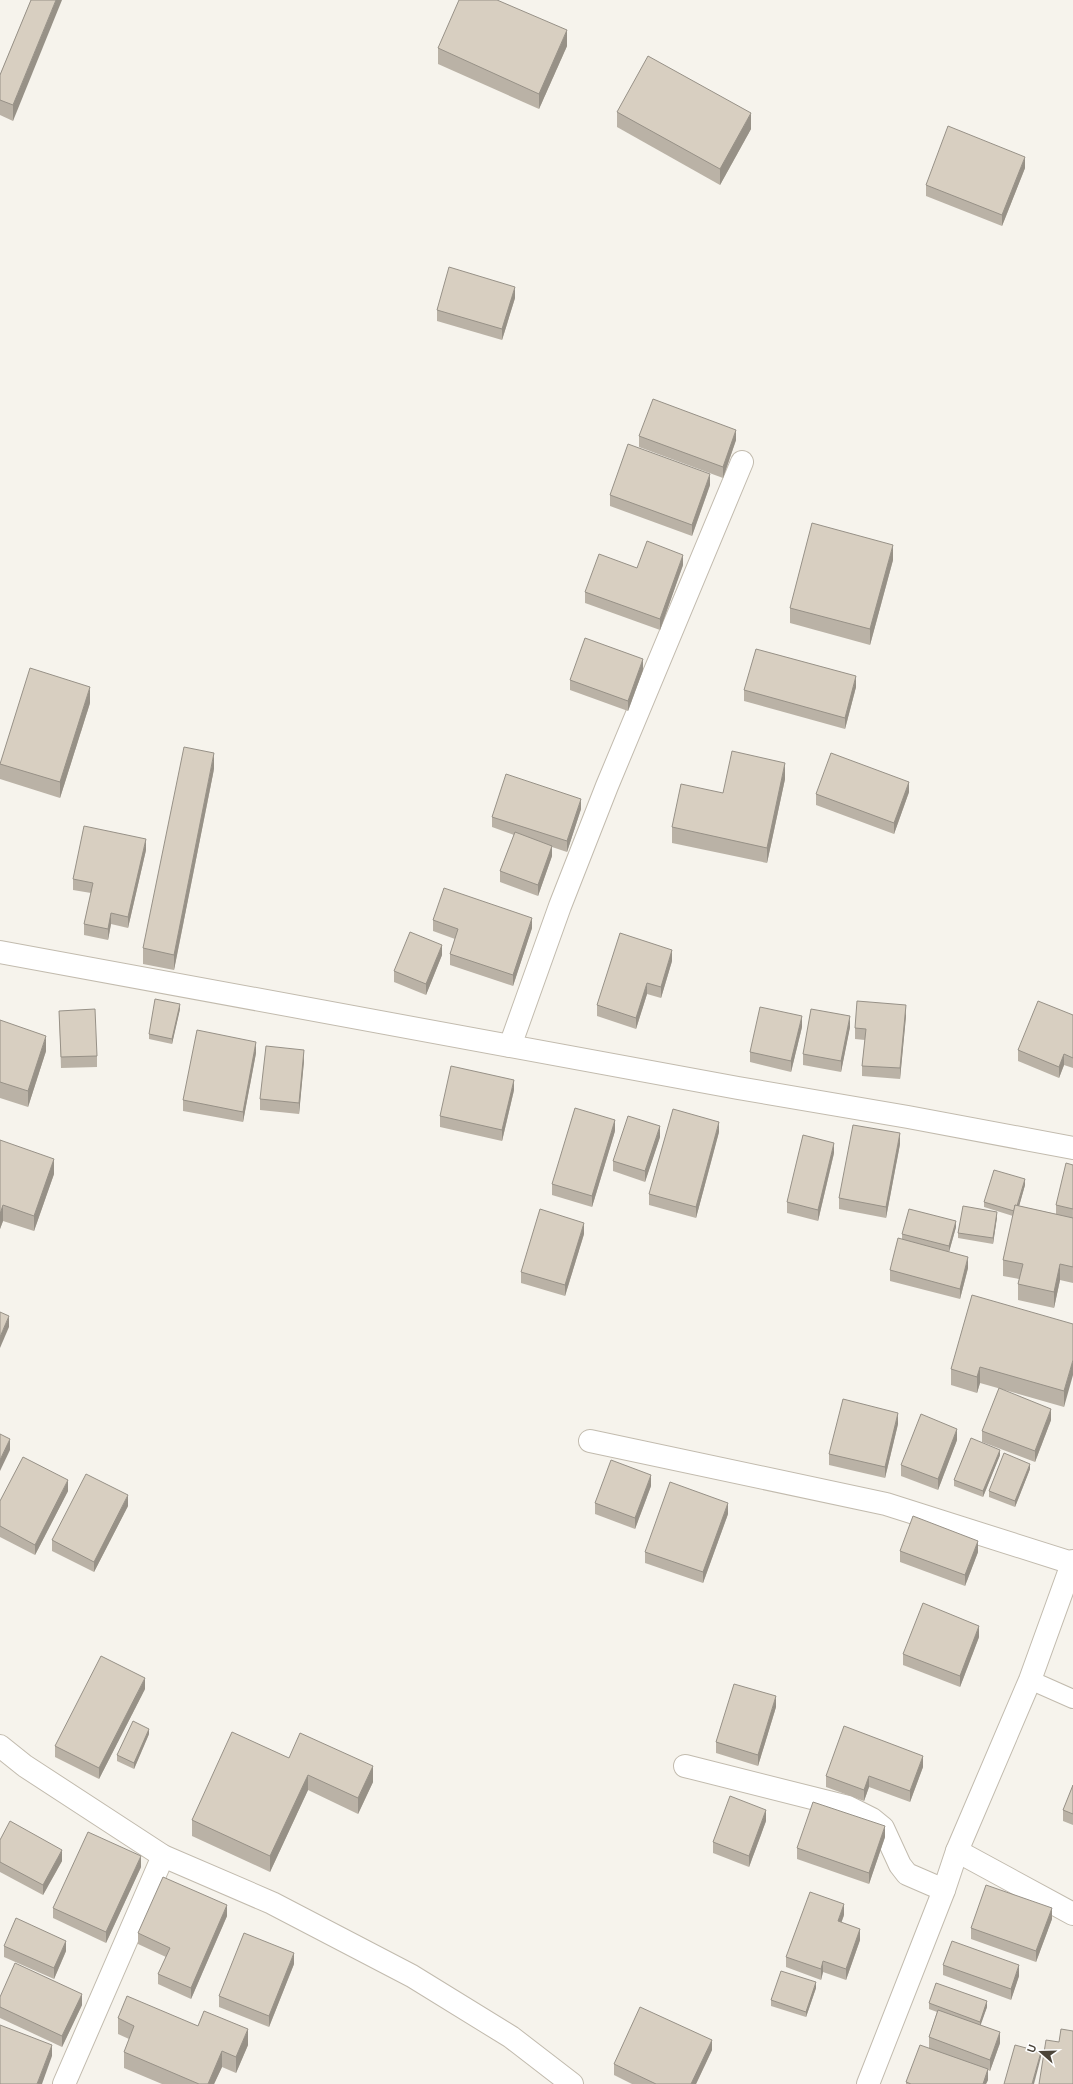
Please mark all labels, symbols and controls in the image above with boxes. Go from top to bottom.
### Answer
north arrow [1021,2032,1061,2072]
text: U [1025,2043,1040,2055]

